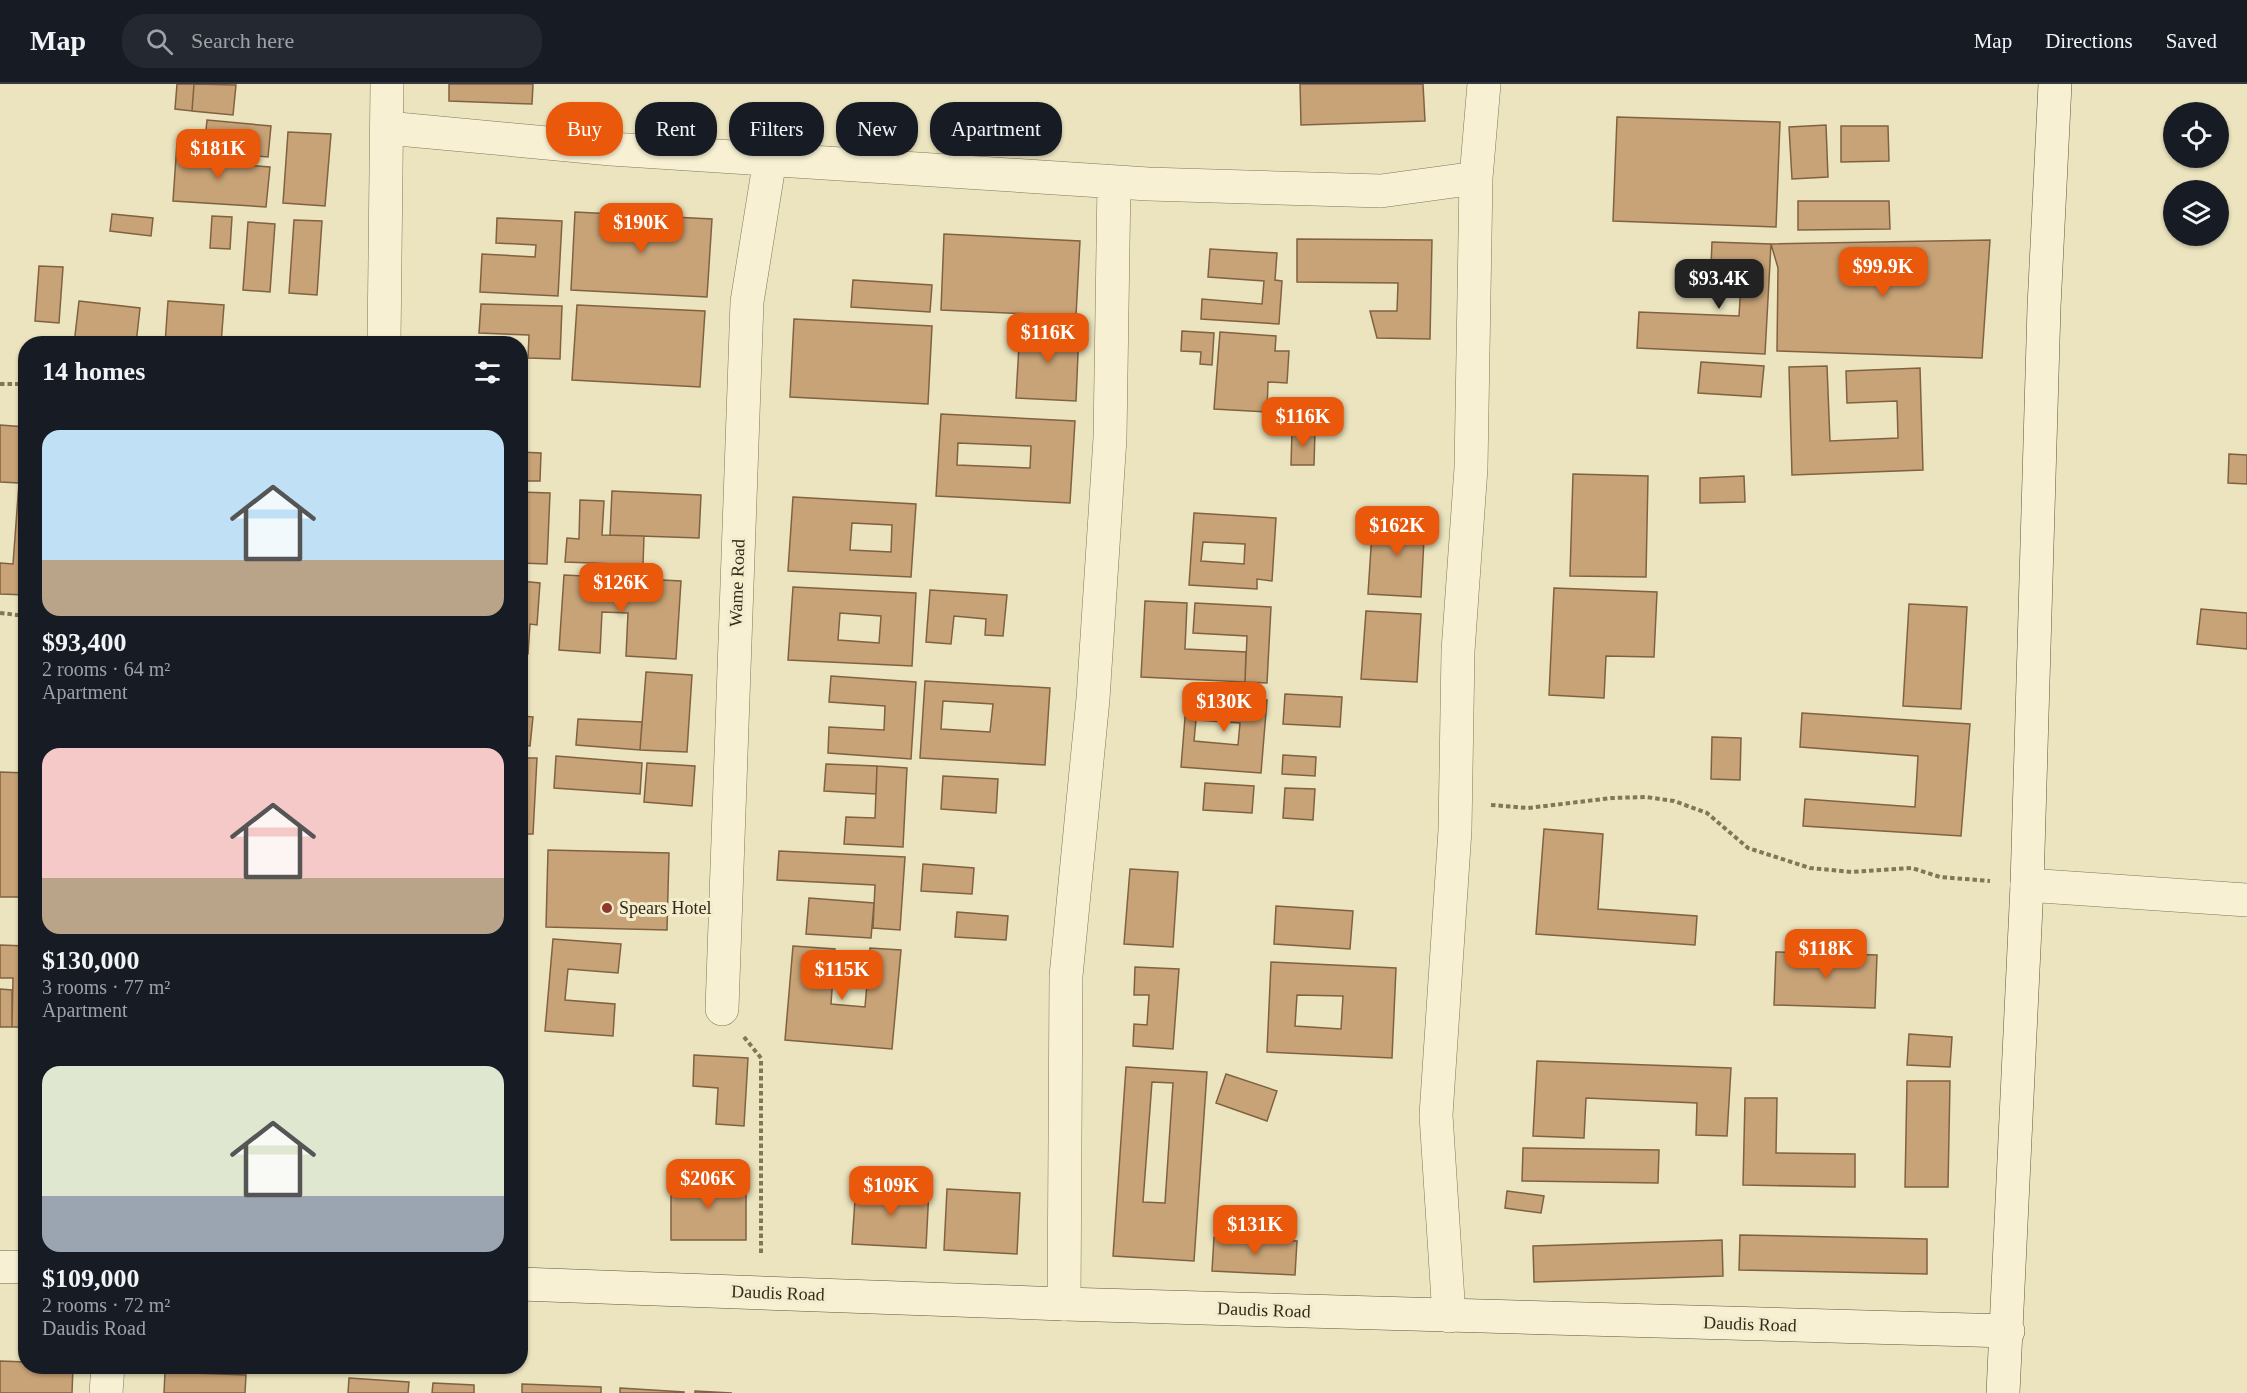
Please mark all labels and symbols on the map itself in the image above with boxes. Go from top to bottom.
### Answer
pin: $181K [176,129,260,180]
pin: $190K [599,203,683,254]
pin: $99.9K [1834,247,1932,298]
pin: $93.4K [1670,259,1768,310]
pin: $116K [1006,313,1090,364]
pin: $116K [1261,397,1345,448]
pin: $162K [1355,506,1439,557]
street label: Wame Road [725,539,749,627]
pin: $126K [579,563,663,614]
pin: $130K [1182,682,1266,733]
place label: Spears Hotel [619,898,711,918]
marker: Spears Hotel [600,901,614,915]
pin: $118K [1784,929,1868,980]
pin: $115K [800,950,884,1001]
pin: $206K [666,1159,750,1210]
pin: $109K [849,1166,933,1217]
pin: $131K [1213,1205,1297,1256]
street label: Daudis Road [731,1281,825,1305]
street label: Daudis Road [1217,1298,1311,1322]
street label: Daudis Road [1703,1312,1797,1336]

